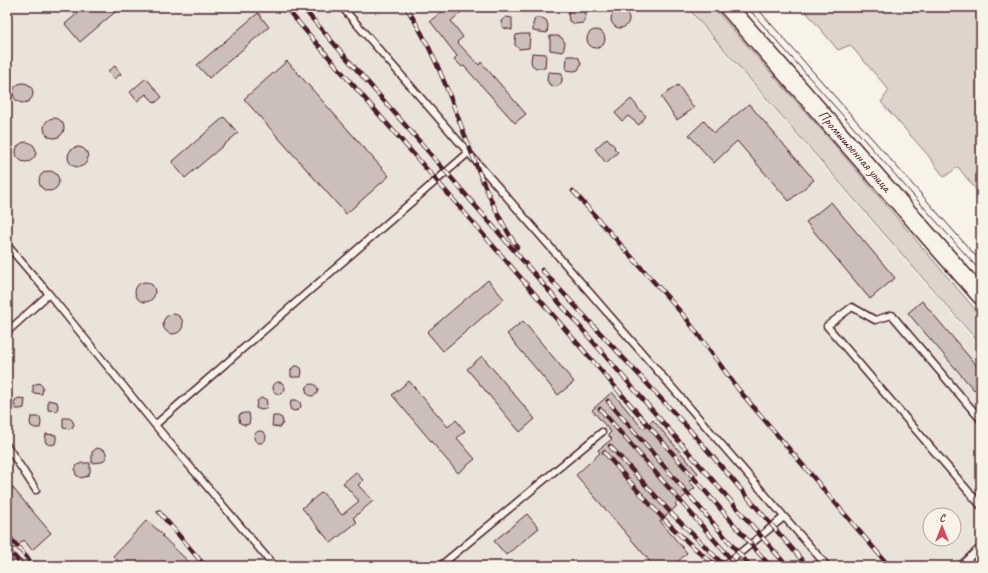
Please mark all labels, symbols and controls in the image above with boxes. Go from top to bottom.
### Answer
street label: Промышленная улица [815,107,896,196]
north arrow [922,507,962,547]
text: С [939,510,946,524]

